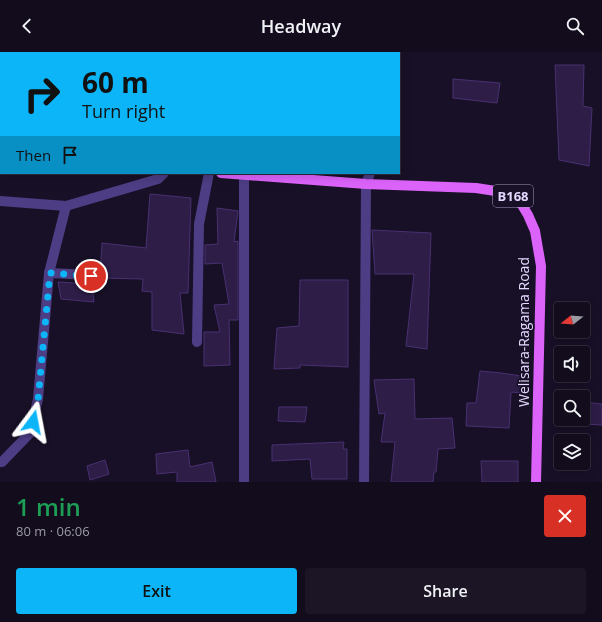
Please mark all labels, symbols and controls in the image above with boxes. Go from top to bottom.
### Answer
text: Headway [261,14,341,38]
icon: back [16,15,38,37]
icon: search [564,15,586,37]
text: 60 m [82,63,149,101]
icon: right [16,68,68,120]
text: Turn right [82,99,165,123]
icon: arrive [59,144,81,166]
text: Then [16,145,51,165]
road number: B168 [493,185,533,207]
street label: Welisara-Ragama Road [514,257,533,407]
pin [74,259,108,293]
icon: arrive [80,265,102,287]
north arrow [554,302,590,338]
map controls [554,302,590,470]
button: sound [554,346,590,382]
button: search [554,390,590,426]
position arrow [12,401,54,443]
button: layers [554,434,590,470]
text: 1 min [16,490,81,523]
button: close [544,495,586,537]
text: 80 m · 06:06 [16,522,90,540]
button: Exit [16,568,297,614]
button: Share [305,568,586,614]

